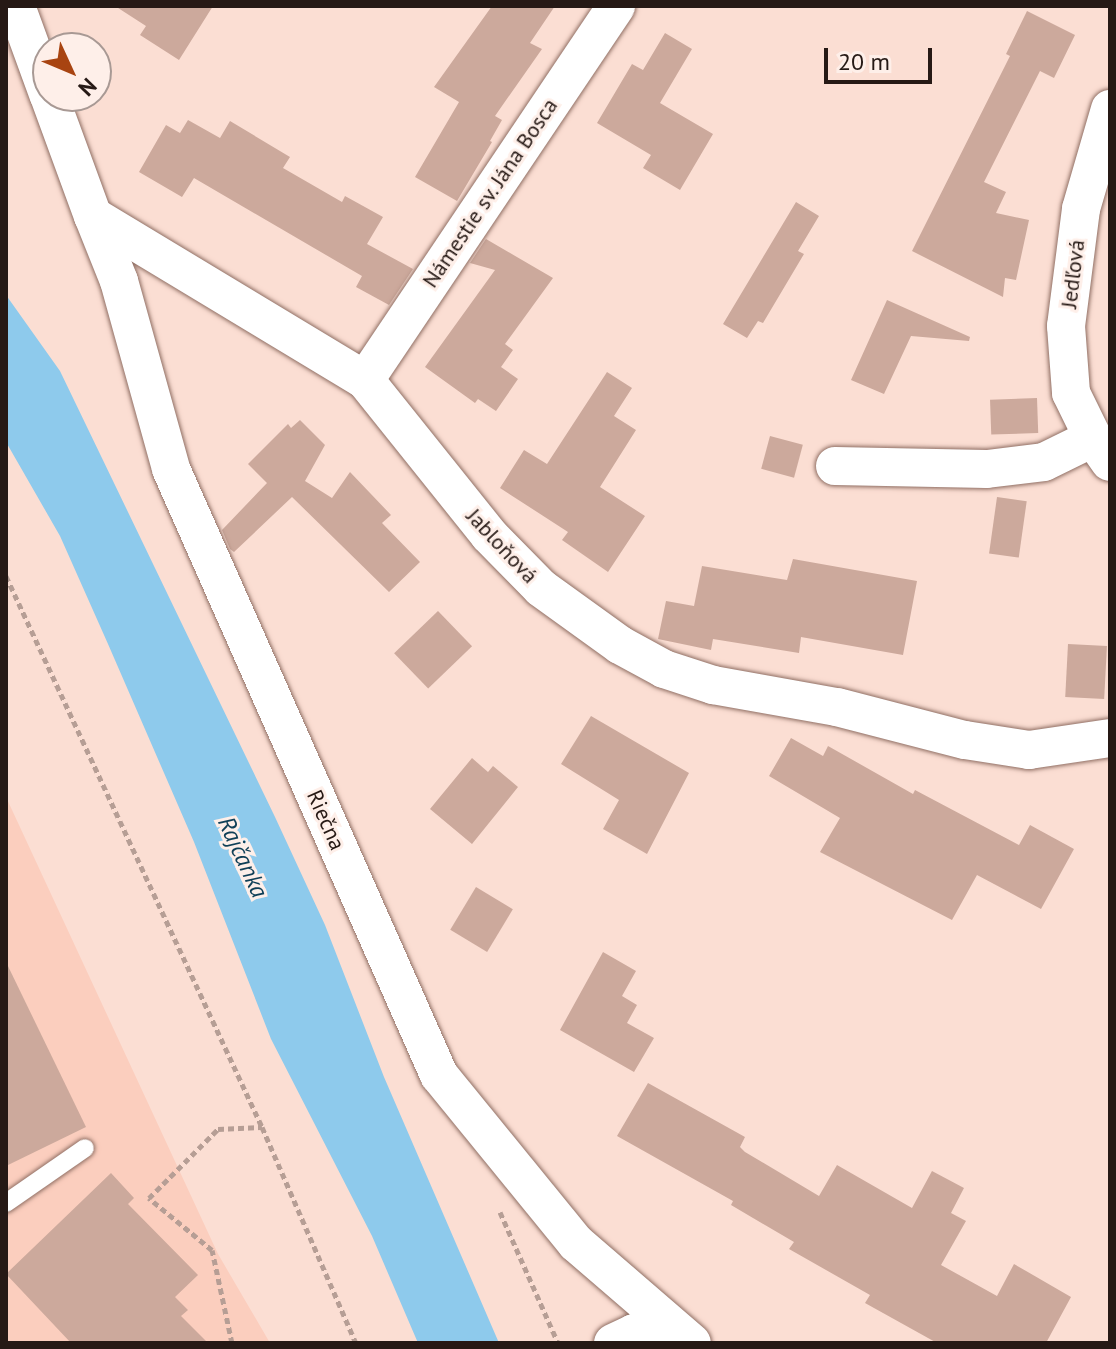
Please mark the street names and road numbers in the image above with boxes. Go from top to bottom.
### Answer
street label: Námestie sv. Jána Bosca [416,93,564,293]
street label: Jedľová [1056,238,1090,310]
street label: Jabloňová [461,503,543,589]
street label: Riečna [301,786,351,854]

